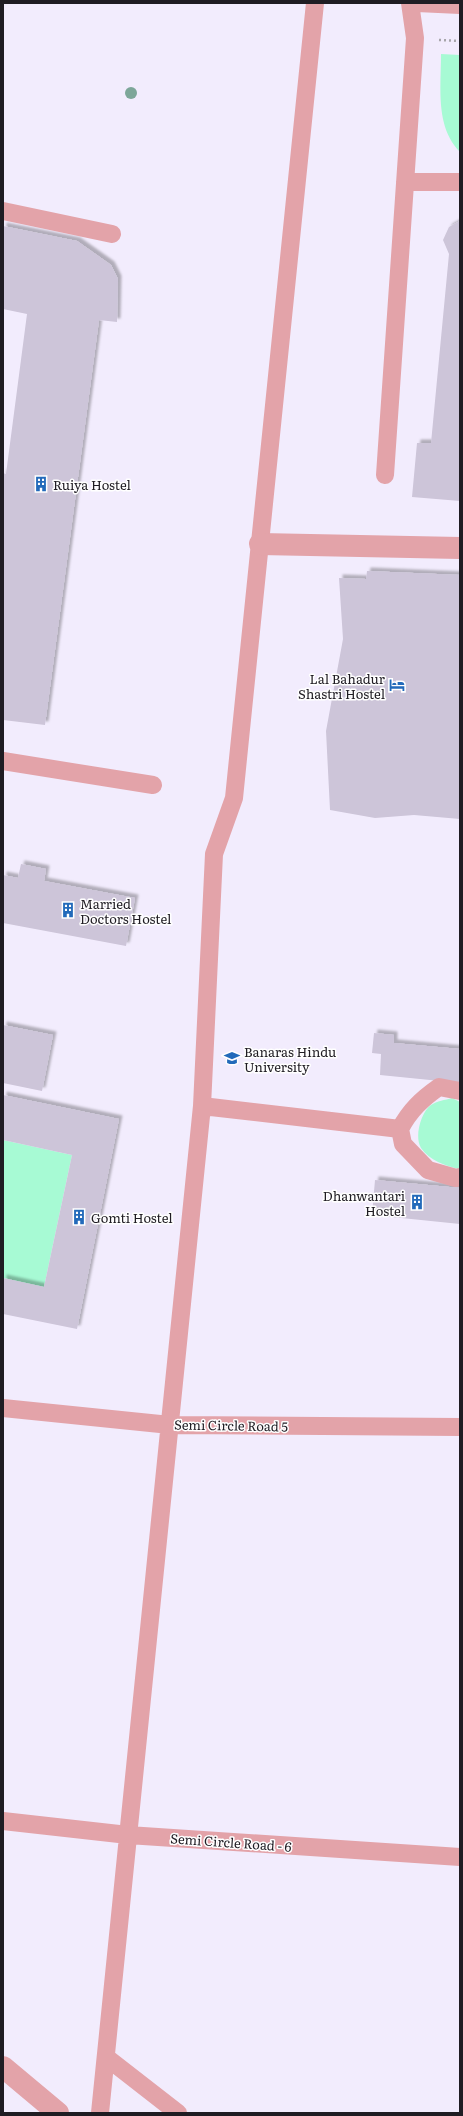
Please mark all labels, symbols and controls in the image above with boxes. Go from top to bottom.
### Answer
building icon: Ruiya Hostel [32,475,50,493]
place label: Ruiya Hostel [53,475,132,494]
place label: Lal Bahadur Shastri Hostel [298,669,386,703]
hotel icon: Lal Bahadur Shastri Hostel [388,676,406,694]
place label: Married Doctors Hostel [80,894,172,928]
building icon: Married Doctors Hostel [59,901,77,919]
place label: Banaras Hindu University [244,1042,336,1076]
school or university icon: Banaras Hindu University [223,1049,241,1067]
place label: Dhanwantari Hostel [323,1186,406,1220]
building icon: Dhanwantari Hostel [408,1193,426,1211]
building icon: Gomti Hostel [70,1208,88,1226]
place label: Gomti Hostel [91,1208,173,1227]
street label: Semi Circle Road 5 [174,1415,289,1436]
street label: Semi Circle Road - 6 [170,1828,292,1856]

